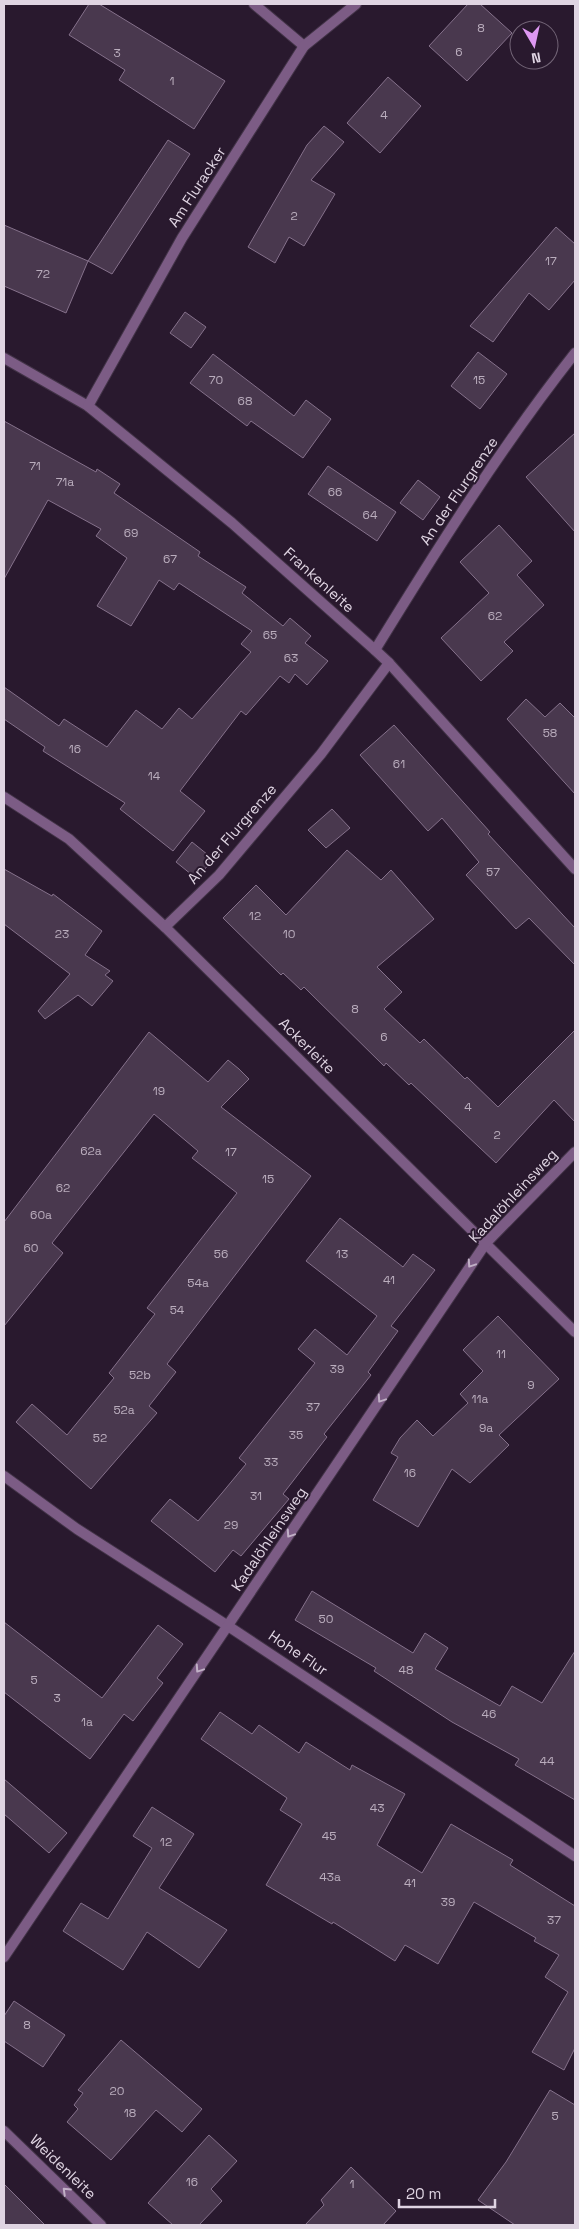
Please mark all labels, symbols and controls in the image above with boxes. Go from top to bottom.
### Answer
house number: 8 [477,20,485,36]
north arrow [509,20,559,70]
house number: 6 [455,44,463,60]
house number: 3 [113,45,121,61]
text: N [530,48,542,67]
house number: 1 [169,73,175,89]
house number: 4 [380,107,388,123]
street label: Am Fluracker [164,143,230,231]
house number: 2 [290,208,298,224]
house number: 17 [545,253,557,269]
house number: 72 [36,266,50,282]
house number: 70 [209,372,223,388]
house number: 15 [473,372,485,388]
house number: 68 [238,393,252,409]
street label: An der Flurgrenze [415,433,502,548]
house number: 71 [29,458,41,474]
house number: 71a [56,474,74,490]
house number: 66 [328,484,342,500]
house number: 64 [363,507,378,523]
house number: 69 [124,525,138,541]
street label: Frankenleite [280,543,359,616]
house number: 67 [163,551,177,567]
house number: 62 [488,608,502,624]
house number: 65 [263,627,277,643]
house number: 63 [284,650,298,666]
house number: 58 [543,725,557,741]
house number: 16 [69,741,81,757]
house number: 61 [393,756,405,772]
house number: 14 [148,768,161,784]
street label: An der Flurgrenze [183,780,280,888]
house number: 57 [486,864,500,880]
house number: 12 [249,908,261,924]
house number: 23 [55,926,69,942]
house number: 10 [283,926,295,942]
house number: 8 [351,1001,359,1017]
street label: Ackerleite [275,1013,340,1078]
house number: 6 [380,1029,388,1045]
house number: 19 [153,1083,165,1099]
house number: 4 [464,1099,472,1115]
house number: 2 [493,1127,501,1143]
house number: 62a [80,1143,102,1159]
house number: 17 [225,1144,237,1160]
street label: Kadalöhleinsweg [464,1145,561,1247]
house number: 15 [262,1171,274,1187]
house number: 62 [56,1180,70,1196]
house number: 60a [30,1207,52,1223]
house number: 60 [23,1240,39,1256]
house number: 56 [214,1246,228,1262]
house number: 13 [336,1246,348,1262]
one-way arrow [468,1259,477,1268]
house number: 41 [383,1272,395,1288]
house number: 54a [187,1275,209,1291]
house number: 54 [170,1302,185,1318]
house number: 11 [496,1346,506,1362]
house number: 39 [330,1361,344,1377]
house number: 52b [129,1367,151,1383]
house number: 9 [527,1377,535,1393]
house number: 11a [472,1391,489,1407]
one-way arrow [377,1394,387,1403]
house number: 37 [306,1399,320,1415]
house number: 52a [113,1402,135,1418]
house number: 9a [479,1420,493,1436]
house number: 35 [289,1427,303,1443]
house number: 52 [93,1430,107,1446]
house number: 33 [264,1454,278,1470]
house number: 16 [404,1465,416,1481]
street label: Kadalöhleinsweg [227,1483,310,1594]
house number: 31 [250,1488,262,1504]
house number: 29 [224,1517,238,1533]
one-way arrow [287,1528,296,1538]
house number: 50 [319,1611,333,1627]
street label: Hohe Flur [265,1626,332,1680]
house number: 48 [399,1662,413,1678]
one-way arrow [196,1663,205,1673]
house number: 5 [30,1672,38,1688]
house number: 3 [53,1690,61,1706]
house number: 46 [482,1706,496,1722]
house number: 1a [81,1714,93,1730]
house number: 44 [539,1753,555,1769]
house number: 43 [370,1800,384,1816]
house number: 45 [322,1828,336,1844]
house number: 12 [160,1834,172,1850]
house number: 43a [319,1869,341,1885]
house number: 41 [404,1875,416,1891]
house number: 39 [441,1894,455,1910]
house number: 37 [547,1912,561,1928]
house number: 8 [23,2017,31,2033]
house number: 20 [110,2083,124,2099]
house number: 18 [124,2105,136,2121]
house number: 5 [551,2108,559,2124]
street label: Weidenleite [26,2130,101,2203]
house number: 16 [186,2174,198,2190]
house number: 1 [349,2176,355,2192]
scale bar [399,2176,495,2208]
text: 20 m [406,2184,441,2203]
one-way arrow [63,2188,72,2197]

